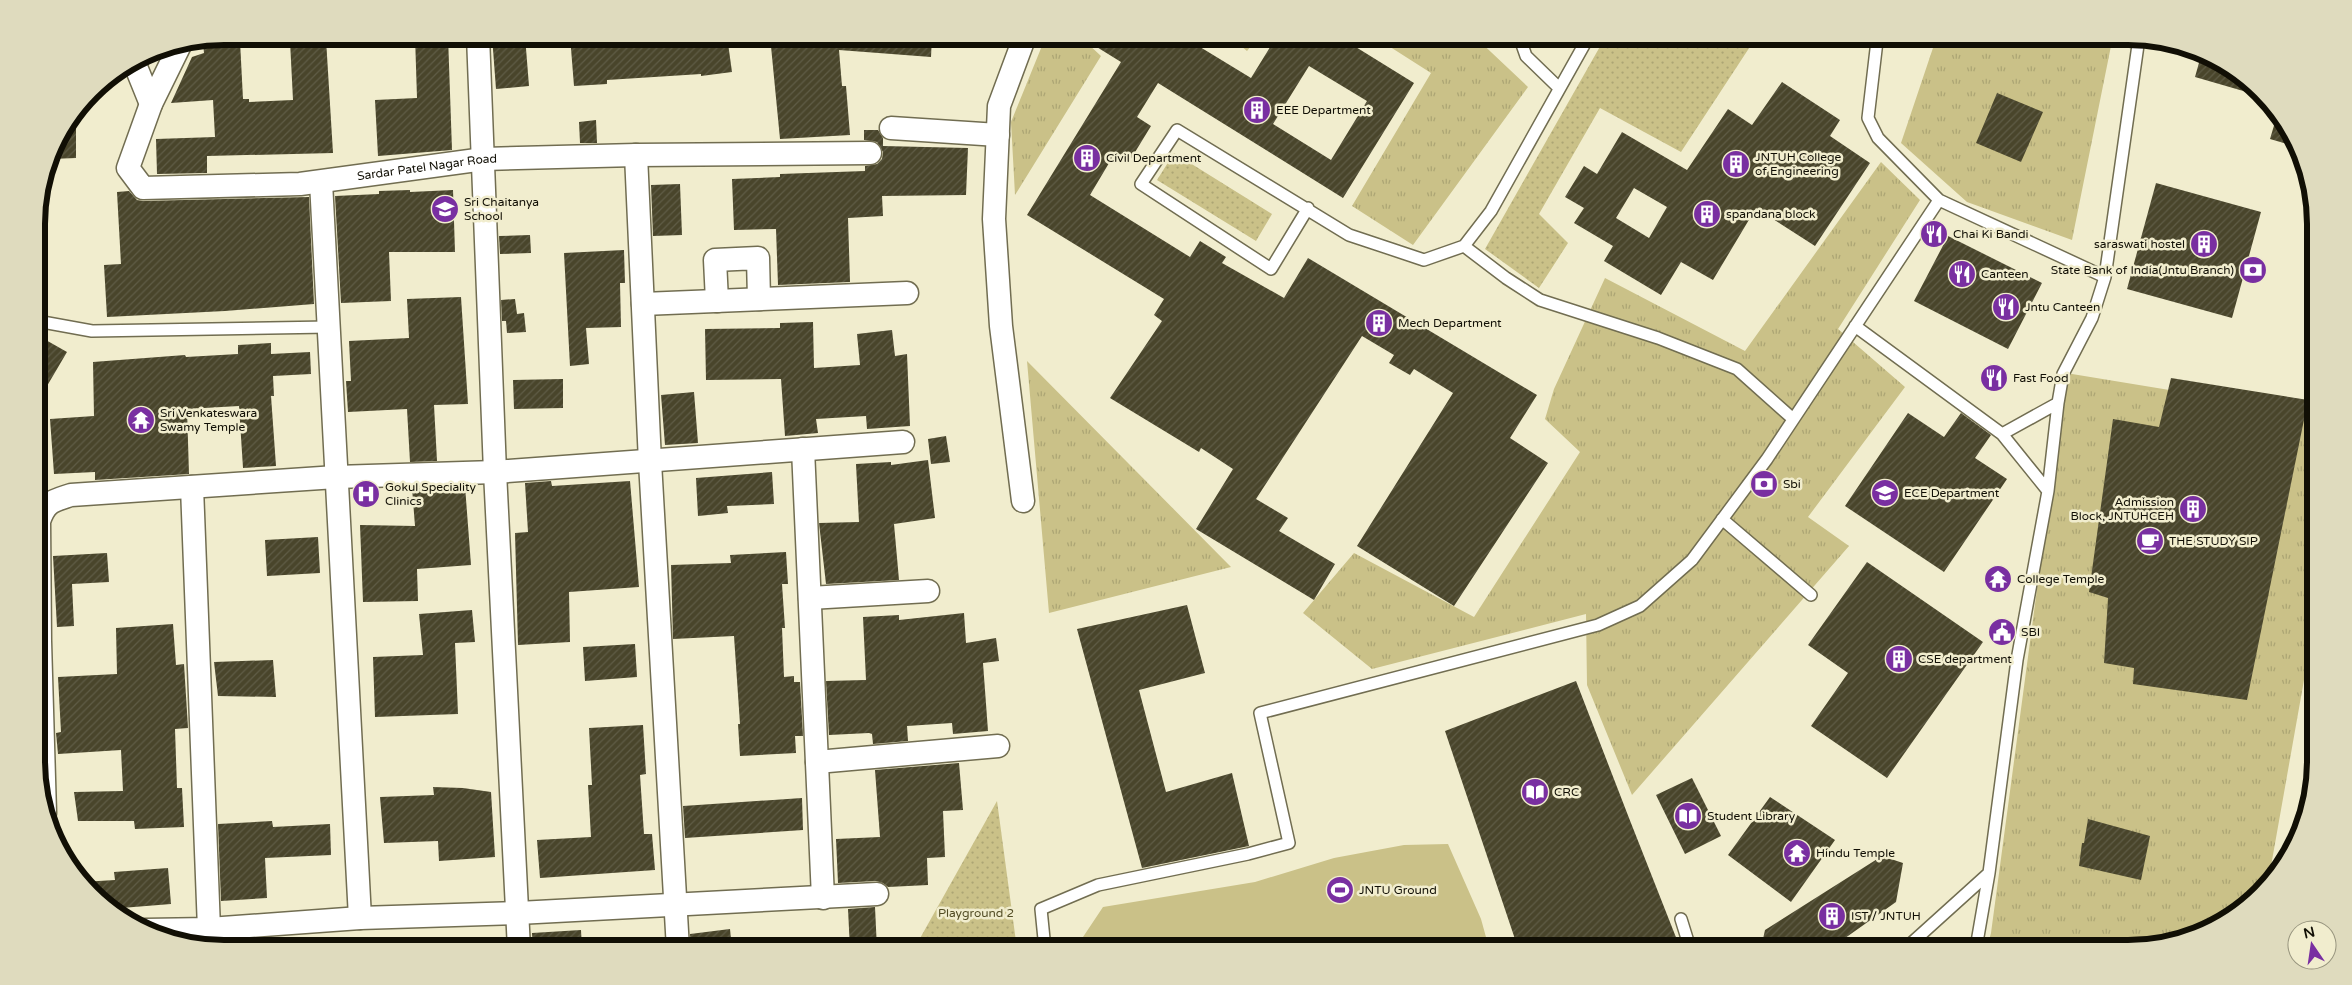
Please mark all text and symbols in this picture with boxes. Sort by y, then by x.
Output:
building icon: EEE Department [1242,95,1272,125]
place label: EEE Department [1276,103,1371,117]
building icon: Civil Department [1072,143,1102,173]
building icon: JNTUH College of Engineering [1721,149,1751,179]
place label: JNTUH College of Engineering [1755,150,1842,178]
place label: Civil Department [1106,151,1202,165]
street label: Sardar Patel Nagar Road [356,152,497,183]
school or university icon: Sri Chaitanya School [430,194,460,224]
place label: Sri Chaitanya School [464,195,539,223]
building icon: spandana block [1692,199,1722,229]
place label: spandana block [1726,207,1816,221]
restaurant icon: Chai Ki Bandi [1919,219,1949,249]
place label: Chai Ki Bandi [1953,227,2029,241]
building icon: saraswati hostel [2189,229,2219,259]
place label: saraswati hostel [2094,237,2185,251]
bank icon: State Bank of India(Jntu Branch) [2238,255,2268,285]
restaurant icon: Canteen [1947,259,1977,289]
place label: State Bank of India(Jntu Branch) [2051,263,2234,277]
place label: Canteen [1981,267,2029,281]
restaurant icon: Jntu Canteen [1991,292,2021,322]
place label: Jntu Canteen [2025,300,2100,314]
building icon: Mech Department [1364,308,1394,338]
place label: Mech Department [1398,316,1502,330]
restaurant icon: Fast Food [1979,363,2009,393]
place label: Fast Food [2013,371,2069,385]
temple icon: Sri Venkateswara Swamy Temple [126,405,156,435]
place label: Sri Venkateswara Swamy Temple [160,406,257,434]
bank icon: Sbi [1749,469,1779,499]
place label: Sbi [1783,477,1801,491]
school or university icon: ECE Department [1870,478,1900,508]
hospital icon: Gokul Speciality Clinics [351,479,381,509]
place label: Gokul Speciality Clinics [385,480,477,508]
place label: ECE Department [1904,486,2000,500]
building icon: Admission Block, JNTUHCEH [2178,494,2208,524]
place label: Admission Block, JNTUHCEH [2071,495,2174,523]
cafe icon: THE STUDY SIP [2135,526,2165,556]
place label: THE STUDY SIP [2169,534,2258,548]
temple icon: College Temple [1983,564,2013,594]
place label: College Temple [2017,572,2105,586]
public building icon: SBI [1987,617,2017,647]
place label: SBI [2021,625,2040,639]
building icon: CSE department [1884,644,1914,674]
place label: CSE department [1918,652,2012,666]
library icon: CRC [1520,777,1550,807]
place label: CRC [1554,785,1579,799]
library icon: Student Library [1673,801,1703,831]
place label: Student Library [1707,809,1796,823]
temple icon: Hindu Temple [1782,838,1812,868]
place label: Hindu Temple [1816,846,1895,860]
sports icon: JNTU Ground [1325,875,1355,905]
place label: JNTU Ground [1359,883,1437,897]
building icon: IST / JNTUH [1817,901,1847,931]
park label: Playground 2 [938,906,1014,920]
place label: IST / JNTUH [1851,909,1921,923]
north arrow [2287,920,2337,970]
text: N [2302,923,2317,942]

